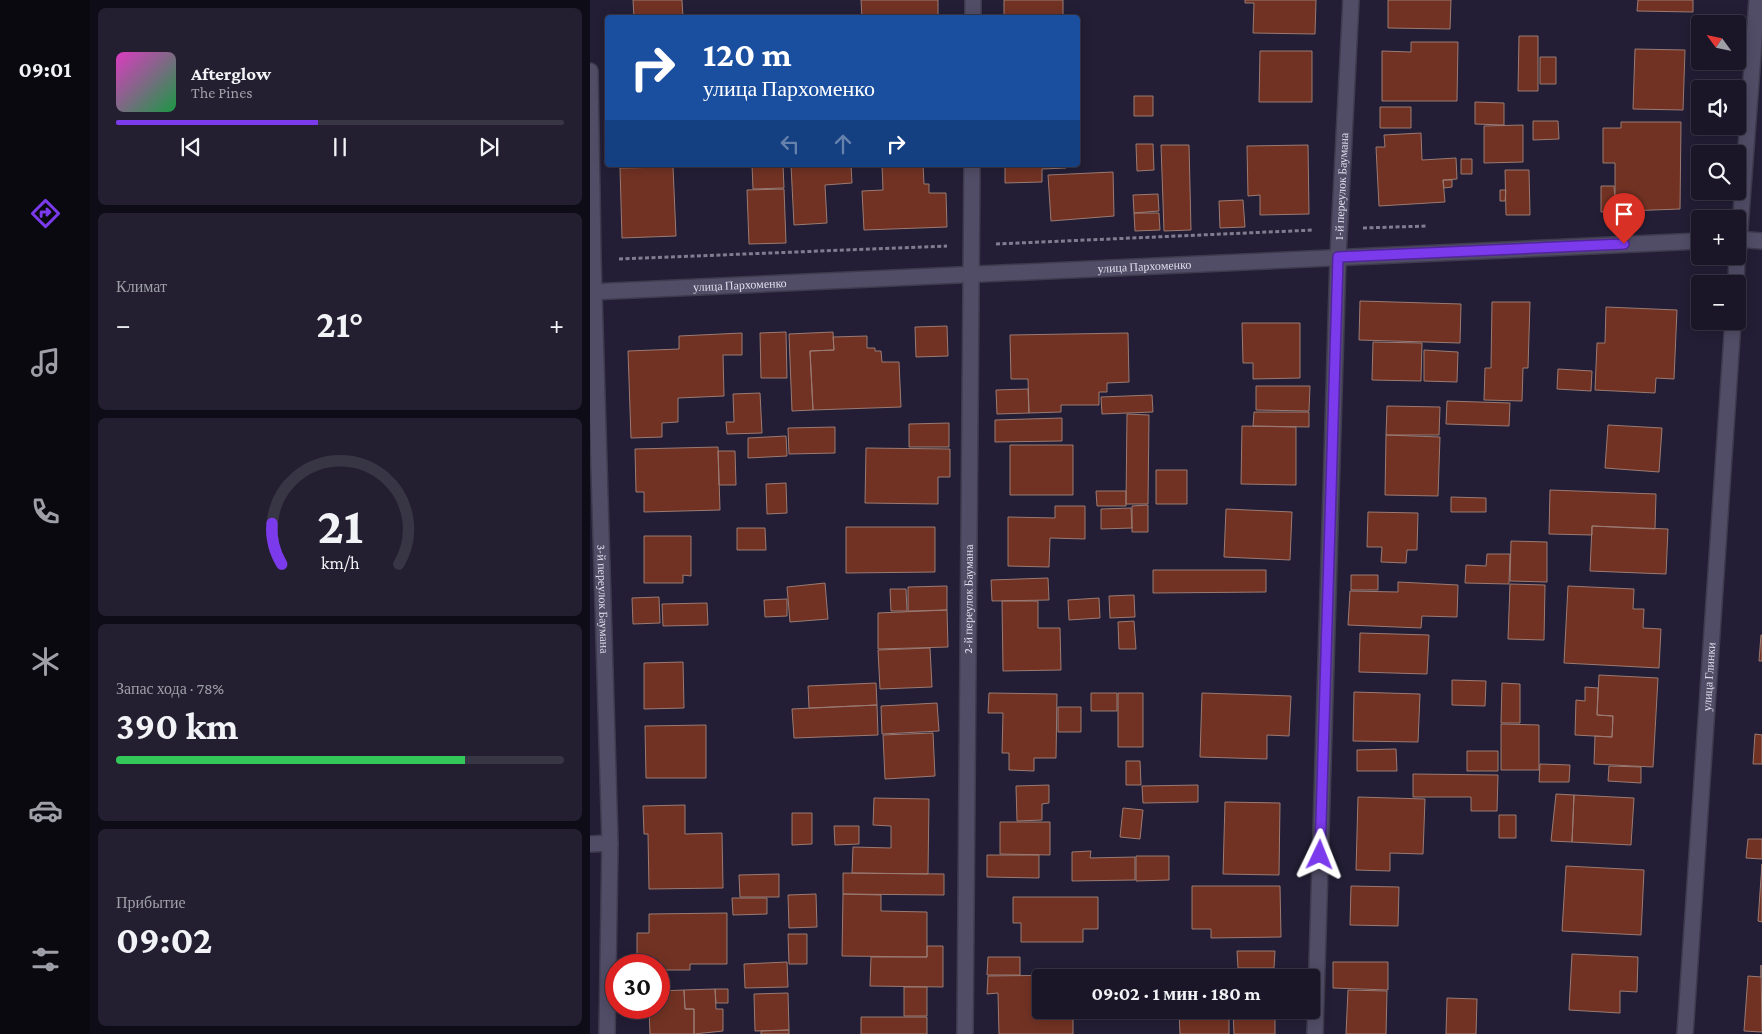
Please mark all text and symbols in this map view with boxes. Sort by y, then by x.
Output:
north arrow [1691,15,1746,70]
map controls [1691,15,1746,330]
icon: right [620,35,685,100]
text: 120 m [703,35,792,74]
text: 09:01 [18,57,72,82]
text: Afterglow [191,63,271,84]
text: улица Пархоменко [703,76,875,101]
button: sound [1691,80,1746,135]
text: The Pines [191,84,252,101]
icon: left [776,130,804,158]
icon: ahead [829,130,857,158]
icon: right [882,130,910,158]
street label: 1-й переулок Баумана [1332,132,1351,240]
icon: previous [177,133,205,161]
icon: pause [326,133,354,161]
icon: next [475,133,503,161]
button: search [1691,145,1746,200]
pin [1603,193,1645,244]
icon: directions [28,196,63,231]
icon: arrive [1610,200,1638,228]
button: + [1691,210,1746,265]
street label: улица Пархоменко [1097,257,1192,276]
button: − [1691,275,1746,330]
street label: улица Пархоменко [693,276,787,294]
text: Климат [116,278,167,295]
text: 21° [316,303,364,345]
text: − [116,309,131,340]
text: + [549,309,564,340]
icon: music [28,345,63,380]
icon: phone [28,494,63,529]
text: 21 [317,496,363,554]
street label: 3-й переулок Баумана [594,544,611,654]
street label: 2-й переулок Баумана [961,544,976,654]
text: km/h [321,553,360,573]
street label: улица Глинки [1700,641,1718,712]
icon: climate [28,644,63,679]
text: Запас хода · 78% [116,680,224,697]
text: 390 km [116,705,239,747]
icon: car [28,793,63,828]
position arrow [1293,828,1345,880]
text: Прибытие [116,894,186,911]
text: 09:02 [116,919,212,961]
icon: filters [28,942,63,977]
speed limit sign: 30 [605,954,670,1019]
text: 09:02 · 1 мин · 180 m [1092,983,1260,1004]

